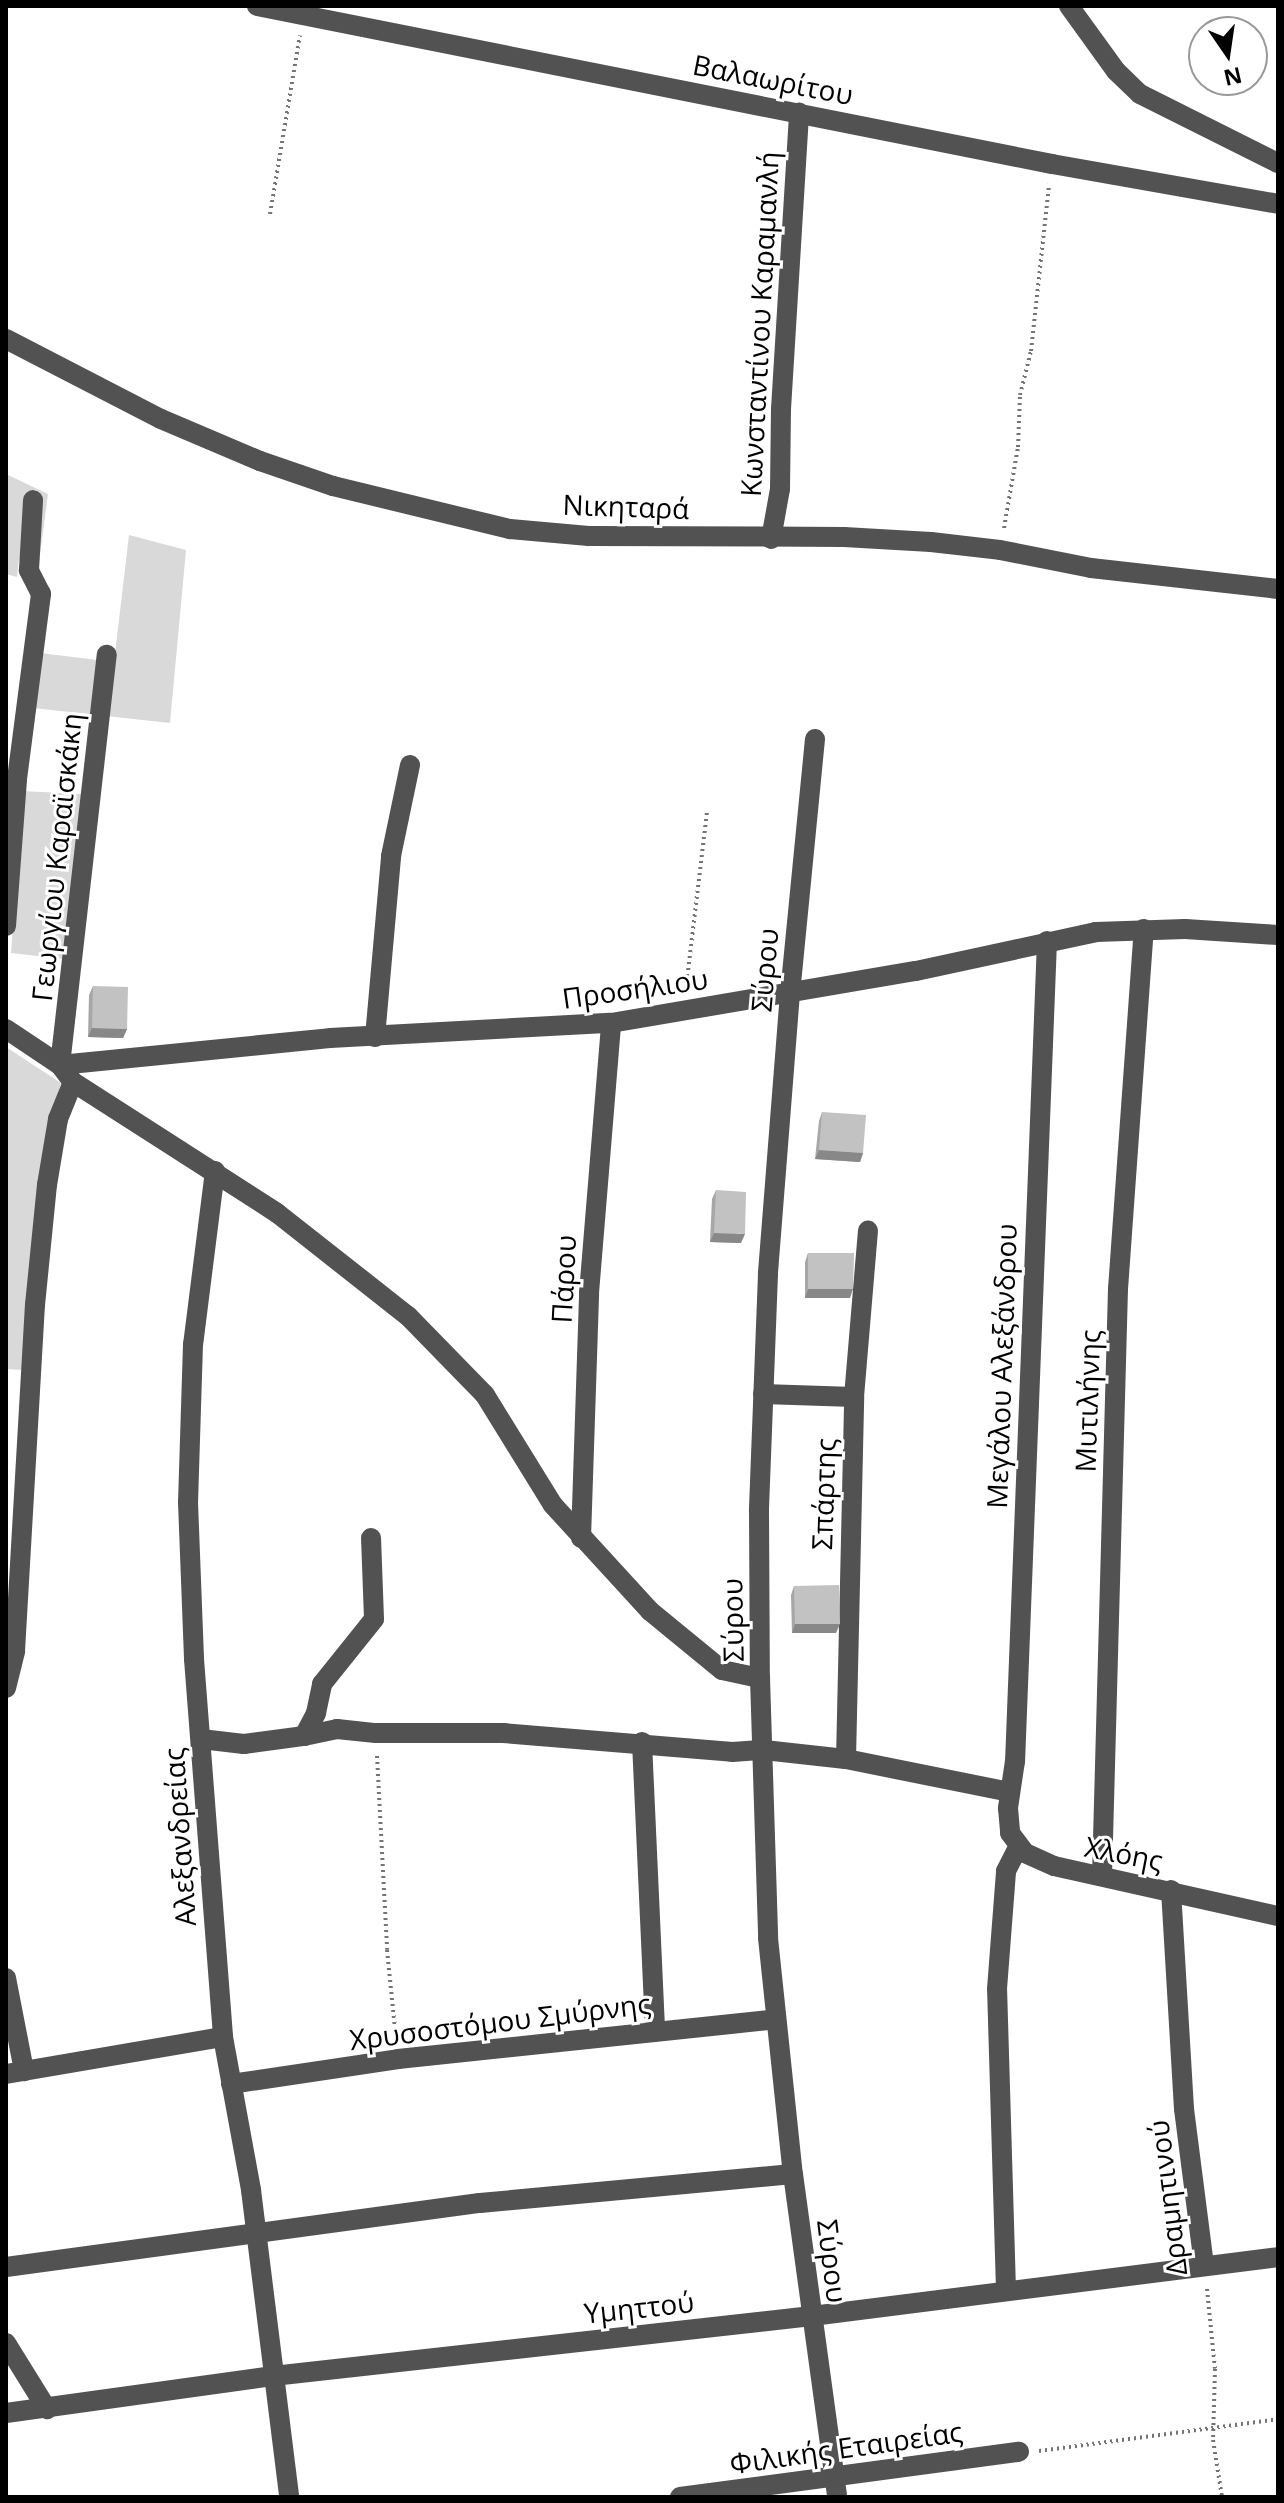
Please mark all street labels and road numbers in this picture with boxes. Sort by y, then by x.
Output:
street label: Βαλαωρίτου [690,47,856,111]
street label: Κωνσταντίνου Καραμανλή [733,151,785,497]
street label: Νικηταρά [562,487,690,525]
street label: Γεωργίου Καραϊσκάκη [24,711,88,1003]
street label: Σύρου [744,927,784,1013]
street label: Προσήλιου [560,961,710,1015]
street label: Μεγάλου Αλεξάνδρου [979,1223,1023,1509]
street label: Πάρου [544,1234,582,1324]
street label: Μυτιλήνης [1068,1329,1106,1473]
street label: Σπάρτης [804,1437,842,1551]
street label: Σύρου [714,1578,750,1662]
street label: Αλεξανδρείας [156,1747,202,1927]
street label: Χλόης [1082,1829,1166,1877]
street label: Χρυσοστόμου Σμύρνης [348,1986,652,2056]
street label: Δραμητινού [1141,2118,1193,2278]
street label: Σύρου [811,2217,855,2305]
street label: Υμηττού [582,2285,696,2329]
street label: Φιλικής Εταιρείας [727,2414,965,2480]

